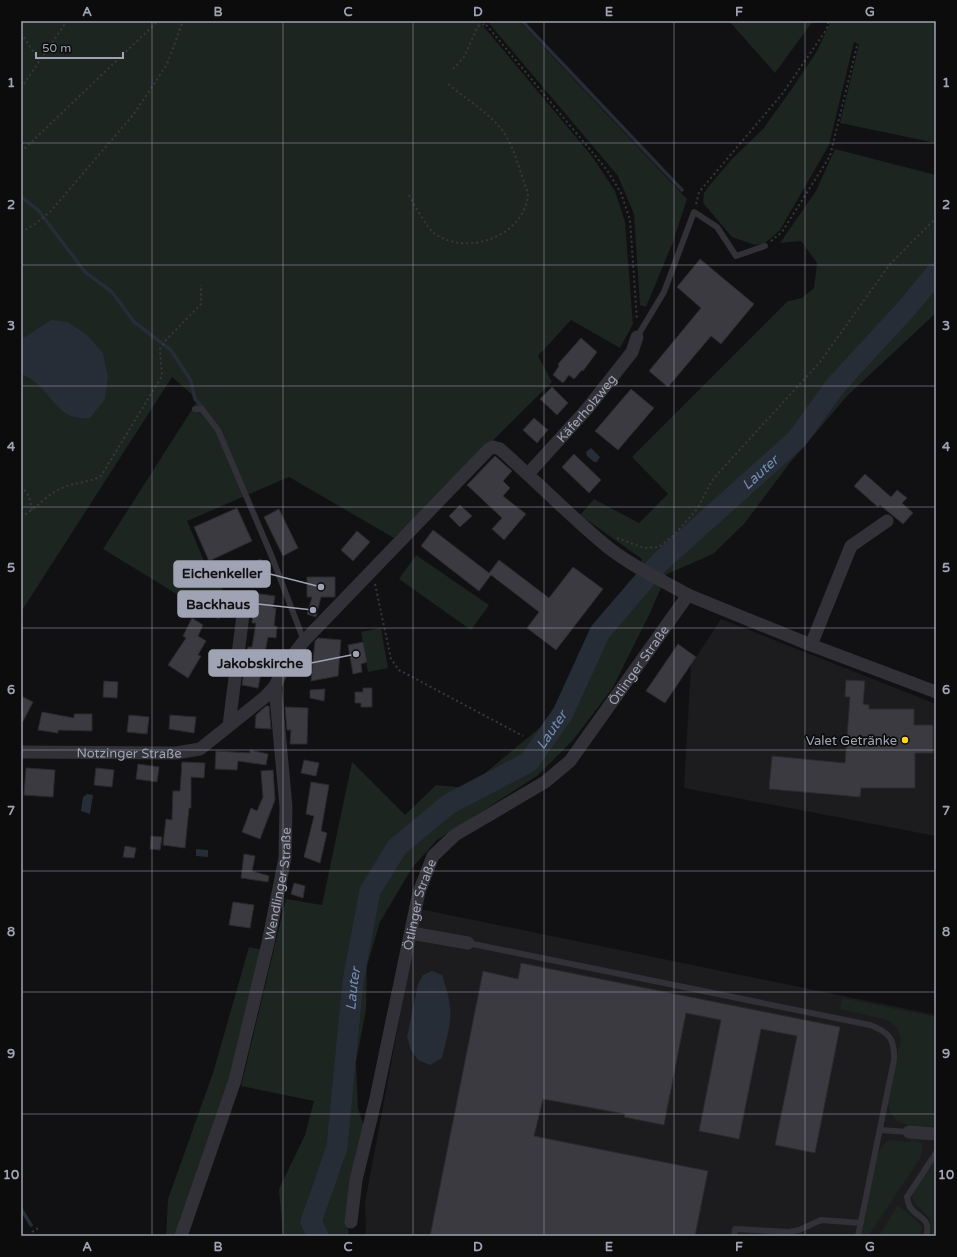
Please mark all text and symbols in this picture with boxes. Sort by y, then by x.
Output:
text: A [82,4,92,20]
text: B [213,4,223,20]
text: C [343,4,353,20]
text: D [473,4,483,20]
text: E [605,4,613,20]
text: F [735,4,743,20]
text: G [865,4,875,20]
scale bar [36,34,123,60]
text: 50 m [42,41,71,55]
text: 1 [7,75,15,91]
text: 1 [942,75,950,91]
text: 2 [7,197,15,213]
text: 2 [942,197,950,213]
text: 3 [7,318,15,334]
text: 3 [942,318,950,334]
street label: Käferholzweg [554,371,620,446]
text: 4 [7,439,16,455]
text: 4 [942,439,951,455]
water label: Lauter [739,451,783,493]
text: 5 [7,560,15,576]
text: 5 [942,560,950,576]
callout: Eichenkeller [174,561,270,587]
text: Eichenkeller [182,565,263,582]
callout: Backhaus [178,591,258,617]
text: Backhaus [186,596,250,613]
street label: Ötlinger Straße [605,623,673,709]
callout: Jakobskirche [209,650,311,676]
text: Jakobskirche [216,655,303,672]
text: 6 [7,682,15,698]
text: 6 [942,682,950,698]
water label: Lauter [532,706,572,753]
place label: Valet Getränke [806,733,897,749]
marker: Valet Getränke [900,735,910,745]
street label: Notzinger Straße [76,745,183,762]
text: 7 [7,803,15,819]
text: 7 [942,803,950,819]
street label: Wendlinger Straße [262,827,295,942]
street label: Ötlinger Straße [400,857,440,952]
text: 8 [7,924,15,940]
text: 8 [942,924,950,940]
water label: Lauter [342,964,365,1011]
text: 9 [7,1046,15,1062]
text: 9 [942,1046,950,1062]
text: 10 [3,1167,19,1183]
text: 10 [938,1167,954,1183]
text: A [82,1239,92,1255]
text: B [213,1239,223,1255]
text: C [343,1239,353,1255]
text: D [473,1239,483,1255]
text: E [605,1239,613,1255]
text: F [735,1239,743,1255]
text: G [865,1239,875,1255]

